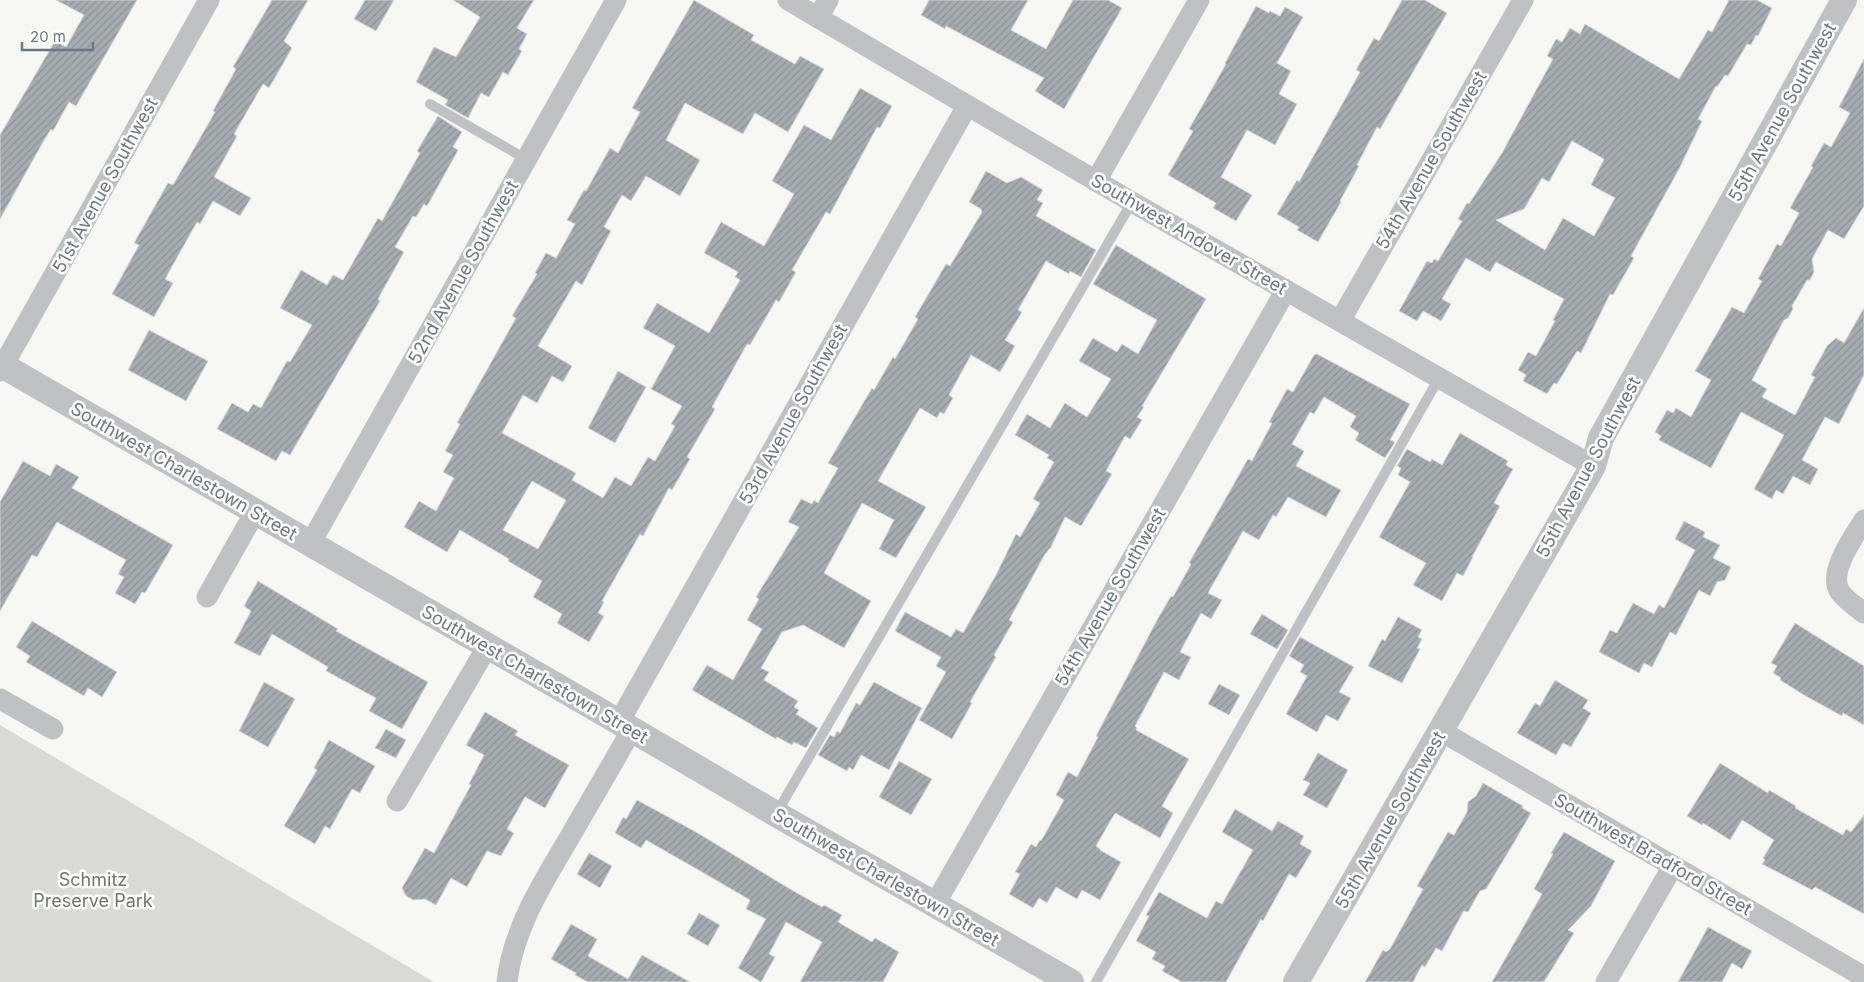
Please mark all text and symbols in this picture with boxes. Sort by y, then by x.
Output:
street label: 55th Avenue Southwest [1724,19,1840,205]
scale bar [22,20,94,52]
text: 20 m [30,27,66,46]
street label: 54th Avenue Southwest [1371,67,1491,253]
street label: 51st Avenue Southwest [48,94,162,276]
street label: Southwest Andover Street [1087,169,1291,299]
street label: 52nd Avenue Southwest [404,176,522,368]
street label: 53rd Avenue Southwest [735,320,851,508]
street label: 55th Avenue Southwest [1531,373,1645,561]
street label: Southwest Charlestown Street [67,398,301,545]
street label: 54th Avenue Southwest [1050,504,1170,690]
street label: Southwest Charlestown Street [418,601,652,748]
street label: 55th Avenue Southwest [1331,727,1450,913]
street label: Southwest Bradford Street [1550,789,1756,919]
street label: Southwest Charlestown Street [769,804,1003,951]
park label: Schmitz Preserve Park [33,869,153,911]

